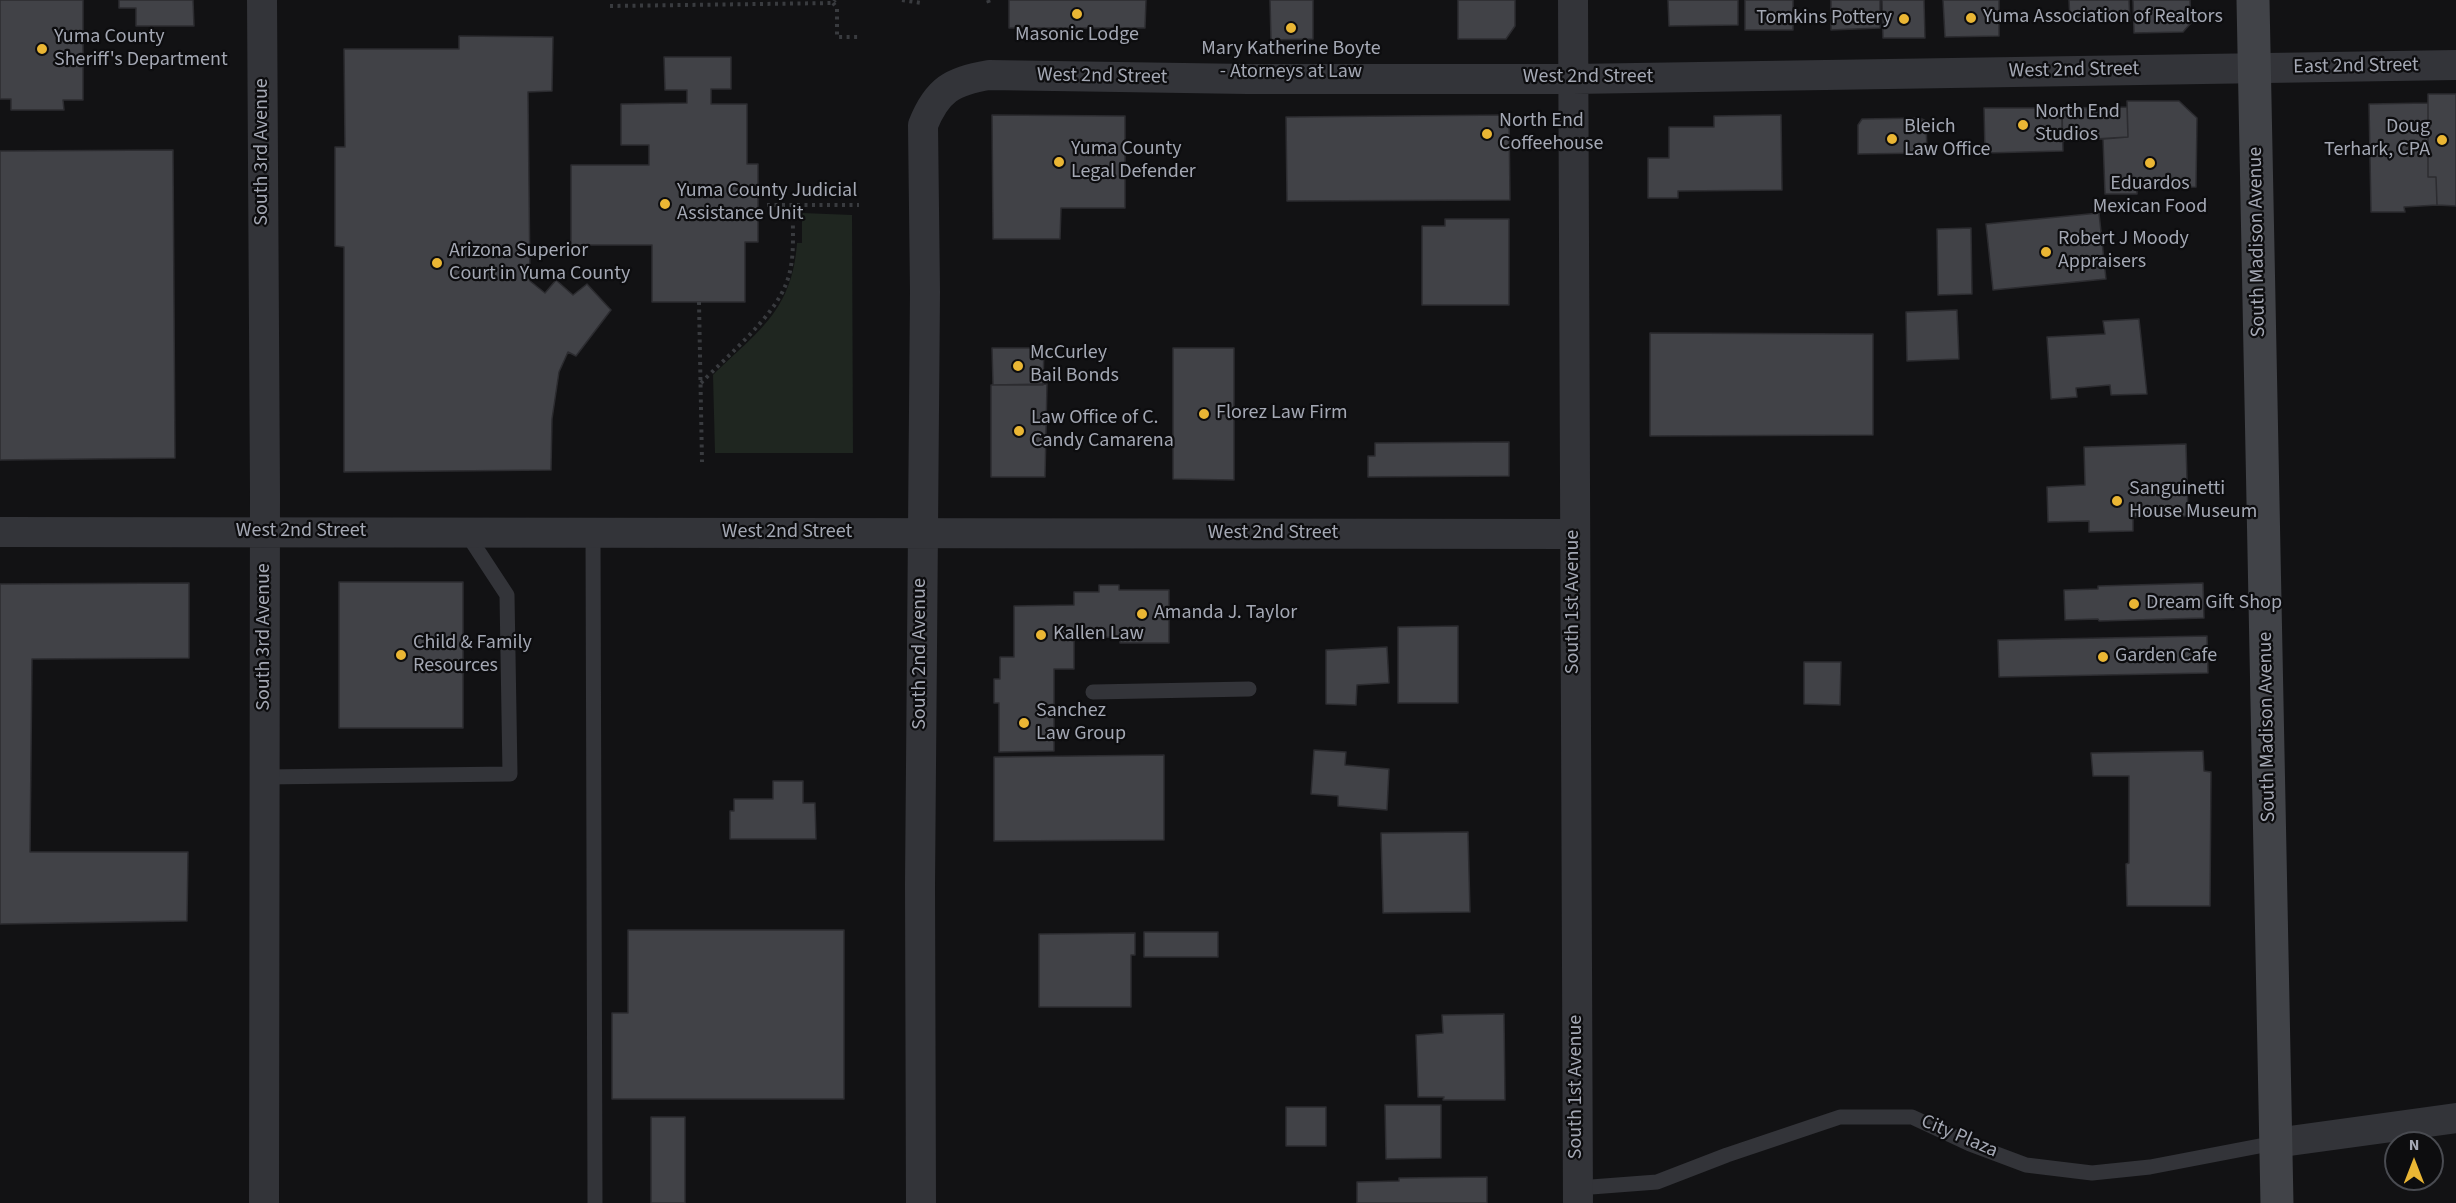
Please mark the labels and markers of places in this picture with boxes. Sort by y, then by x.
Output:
place label: Yuma Association of Realtors [1983,6,2223,30]
marker: Masonic Lodge [1070,7,1084,21]
place label: Tomkins Pottery [1756,7,1892,31]
marker: Yuma Association of Realtors [1964,11,1978,25]
marker: Tomkins Pottery [1897,12,1911,26]
marker: Mary Katherine Boyte - Atorneys at Law [1284,21,1298,35]
place label: Masonic Lodge [1015,24,1139,48]
place label: Yuma County Sheriff's Department [54,26,228,73]
place label: Mary Katherine Boyte - Atorneys at Law [1201,38,1381,85]
marker: Yuma County Sheriff's Department [35,42,49,56]
place label: North End Studios [2035,101,2120,148]
place label: North End Coffeehouse [1499,110,1603,157]
place label: Bleich Law Office [1904,116,1991,163]
place label: Doug Terhark, CPA [2324,116,2430,163]
marker: North End Studios [2016,118,2030,132]
marker: North End Coffeehouse [1480,127,1494,141]
marker: Bleich Law Office [1885,132,1899,146]
marker: Doug Terhark, CPA [2435,133,2449,147]
place label: Yuma County Legal Defender [1071,138,1196,185]
marker: Yuma County Legal Defender [1052,155,1066,169]
marker: Eduardos Mexican Food [2143,156,2157,170]
place label: Eduardos Mexican Food [2093,173,2207,220]
place label: Yuma County Judicial Assistance Unit [677,180,857,227]
marker: Yuma County Judicial Assistance Unit [658,197,672,211]
place label: Robert J Moody Appraisers [2058,228,2189,275]
place label: Arizona Superior Court in Yuma County [449,240,630,287]
marker: Robert J Moody Appraisers [2039,245,2053,259]
marker: Arizona Superior Court in Yuma County [430,256,444,270]
place label: McCurley Bail Bonds [1030,342,1119,389]
marker: McCurley Bail Bonds [1011,359,1025,373]
place label: Florez Law Firm [1216,402,1347,426]
place label: Law Office of C. Candy Camarena [1031,407,1174,454]
marker: Florez Law Firm [1197,407,1211,421]
marker: Law Office of C. Candy Camarena [1012,424,1026,438]
place label: Sanguinetti House Museum [2129,478,2257,525]
marker: Sanguinetti House Museum [2110,494,2124,508]
place label: Dream Gift Shop [2146,592,2282,616]
marker: Dream Gift Shop [2127,597,2141,611]
place label: Amanda J. Taylor [1154,602,1297,626]
marker: Amanda J. Taylor [1135,607,1149,621]
place label: Kallen Law [1053,623,1144,647]
marker: Kallen Law [1034,628,1048,642]
place label: Child & Family Resources [413,632,532,679]
place label: Garden Cafe [2115,645,2217,669]
marker: Child & Family Resources [394,648,408,662]
marker: Garden Cafe [2096,650,2110,664]
place label: Sanchez Law Group [1036,700,1126,747]
marker: Sanchez Law Group [1017,716,1031,730]

